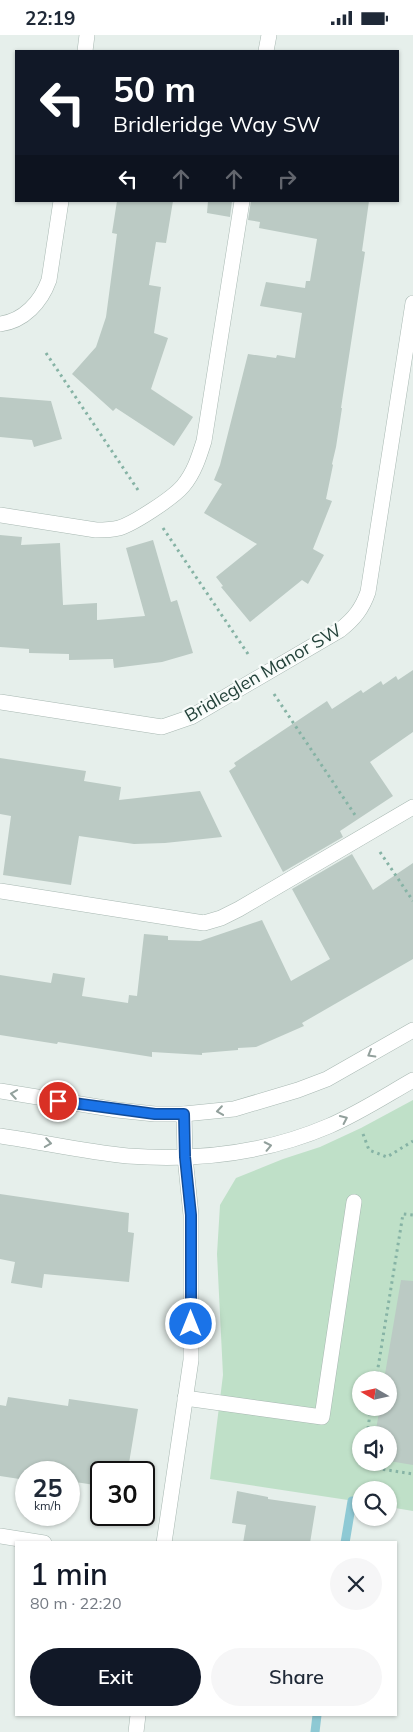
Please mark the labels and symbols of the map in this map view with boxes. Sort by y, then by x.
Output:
street label: Bridleglen Manor SW [180,618,345,727]
one-way arrow [367,1048,376,1058]
pin [37,1080,79,1122]
one-way arrow [10,1089,18,1099]
one-way arrow [215,1105,223,1116]
one-way arrow [339,1115,348,1125]
one-way arrow [44,1138,53,1148]
one-way arrow [264,1141,272,1152]
position arrow [164,1297,216,1349]
north arrow [352,1371,398,1416]
speed limit sign: 30 [90,1461,155,1526]

